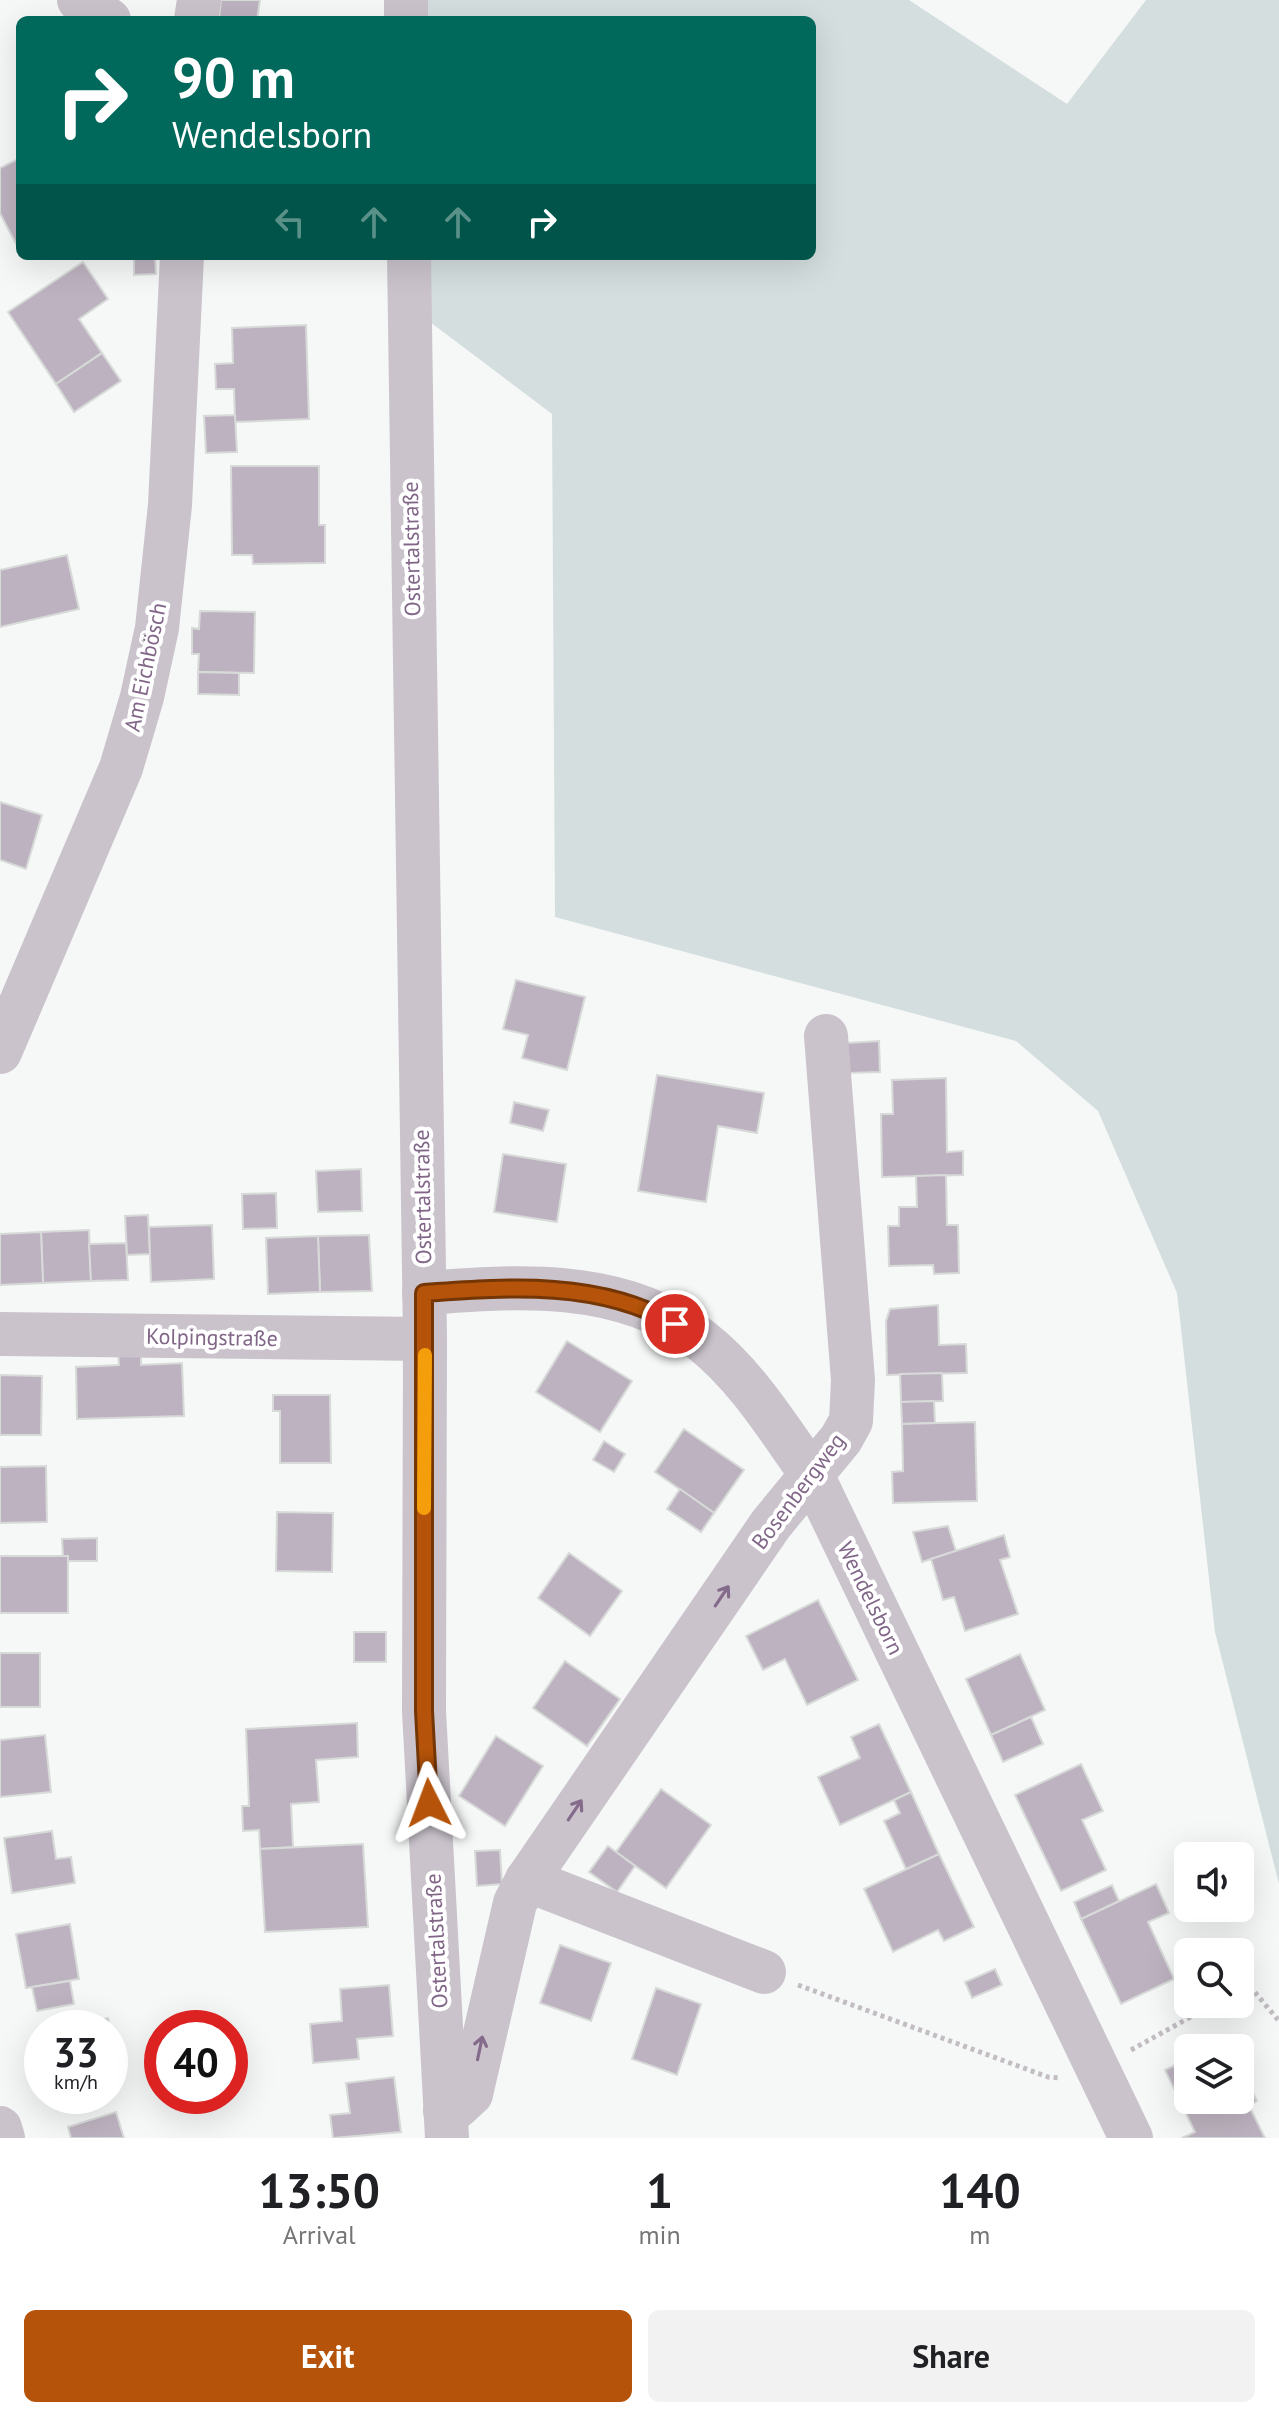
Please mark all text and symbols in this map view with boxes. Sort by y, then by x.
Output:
text: 90 m [172,41,295,113]
icon: right [40,48,144,152]
text: Wendelsborn [172,111,372,158]
icon: left [268,200,312,244]
icon: ahead [352,200,396,244]
icon: ahead [436,200,480,244]
icon: right [520,200,564,244]
street label: Ostertalstraße [396,481,426,617]
street label: Am Eichbösch [118,600,172,734]
street label: Ostertalstraße [407,1129,437,1265]
pin [641,1290,709,1358]
icon: arrive [653,1302,697,1346]
street label: Kolpingstraße [146,1322,278,1352]
street label: Bosenbergweg [745,1427,851,1555]
street label: Wendelsborn [832,1537,910,1659]
one-way arrow [713,1585,730,1607]
position arrow [387,1761,471,1845]
one-way arrow [567,1800,583,1822]
map controls [1174,1842,1254,2114]
button: sound [1174,1842,1254,1922]
street label: Ostertalstraße [418,1873,454,2009]
button: search [1174,1938,1254,2018]
speed limit sign: 40 [144,2010,248,2114]
text: 33 [53,2026,99,2078]
button: layers [1174,2034,1254,2114]
one-way arrow [473,2036,488,2062]
text: km/h [54,2069,98,2095]
text: 13:50 [258,2159,380,2221]
text: 1 [646,2159,673,2221]
text: 140 [939,2159,1021,2221]
text: Arrival [283,2218,356,2251]
text: min [638,2218,681,2251]
text: m [969,2218,990,2251]
button: Exit [24,2310,632,2402]
button: Share [648,2310,1255,2402]

